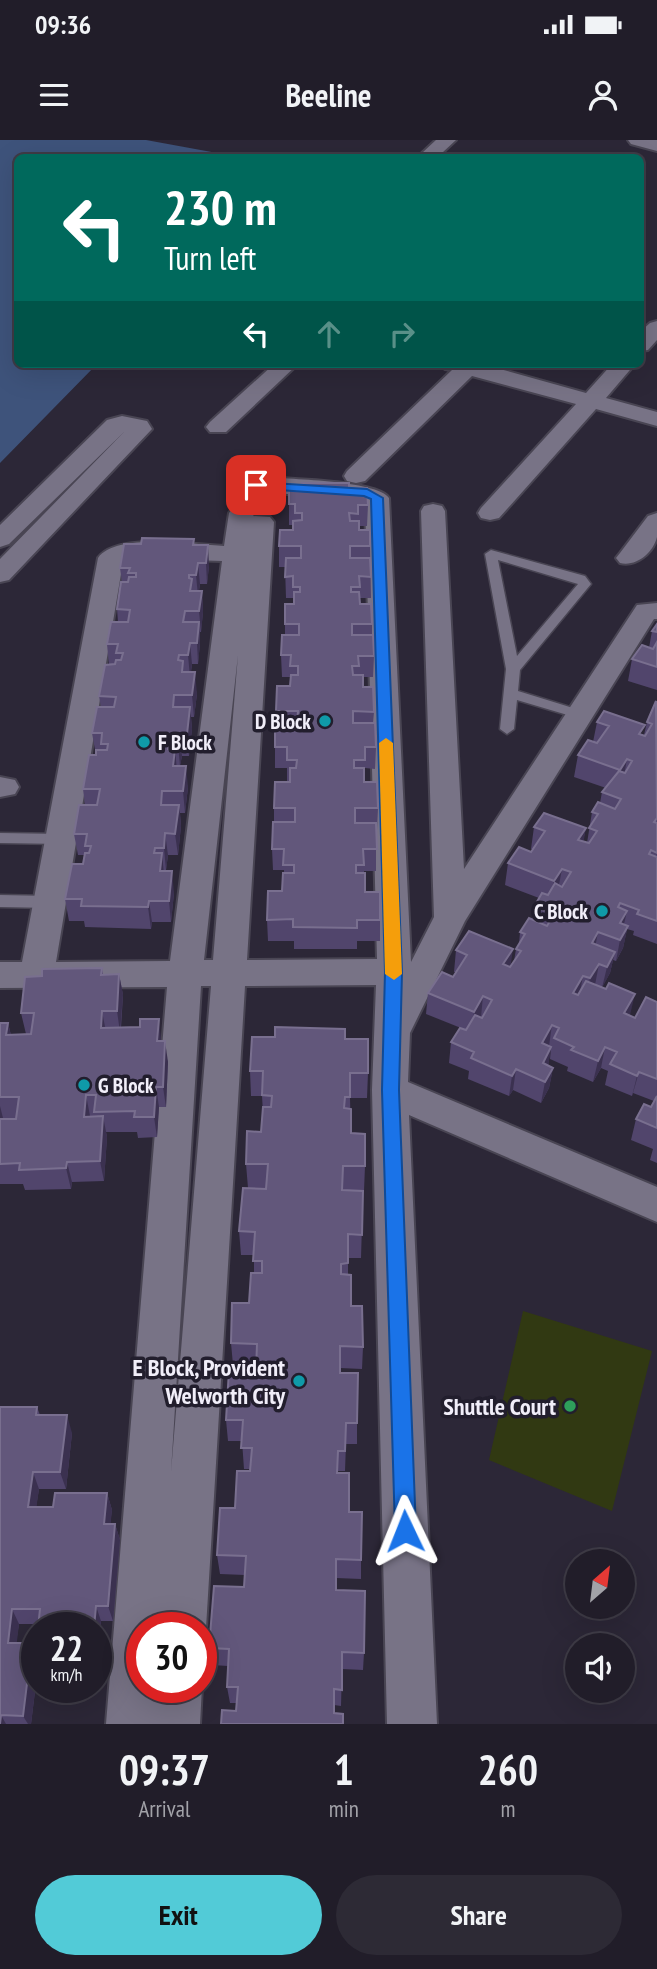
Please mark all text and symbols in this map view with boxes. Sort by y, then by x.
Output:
text: 09:36 [35,8,91,41]
text: Beeline [285,74,372,116]
icon: menu [35,76,73,114]
icon: person [584,76,622,114]
text: 230 m [164,175,277,239]
icon: left [49,182,140,273]
text: Turn left [164,237,256,279]
icon: left [237,315,275,353]
icon: ahead [310,315,348,353]
icon: right [383,315,421,353]
pin [226,455,286,515]
icon: arrive [237,466,275,504]
place label: D Block [255,708,311,735]
marker: D Block [317,713,333,729]
place label: F Block [158,729,212,756]
marker: F Block [136,734,152,750]
place label: C Block [534,898,588,925]
marker: C Block [594,903,610,919]
place label: G Block [98,1072,154,1099]
marker: G Block [76,1077,92,1093]
place label: E Block, Provident Welworth City [133,1352,285,1411]
marker: E Block, Provident Welworth City [291,1373,307,1389]
place label: Shuttle Court [443,1391,556,1422]
marker: Shuttle Court [562,1398,578,1414]
position arrow [368,1494,442,1568]
north arrow [565,1549,635,1619]
map controls [565,1549,635,1703]
speed limit sign: 30 [126,1612,217,1703]
text: 22 [50,1625,83,1671]
button: sound [565,1633,635,1703]
text: km/h [51,1663,82,1686]
text: 09:37 [119,1742,210,1797]
text: 1 [334,1742,354,1797]
text: 260 [478,1742,538,1797]
text: Arrival [138,1794,190,1823]
text: min [329,1794,359,1823]
text: m [500,1794,515,1823]
button: Exit [35,1875,322,1955]
button: Share [336,1875,622,1955]

